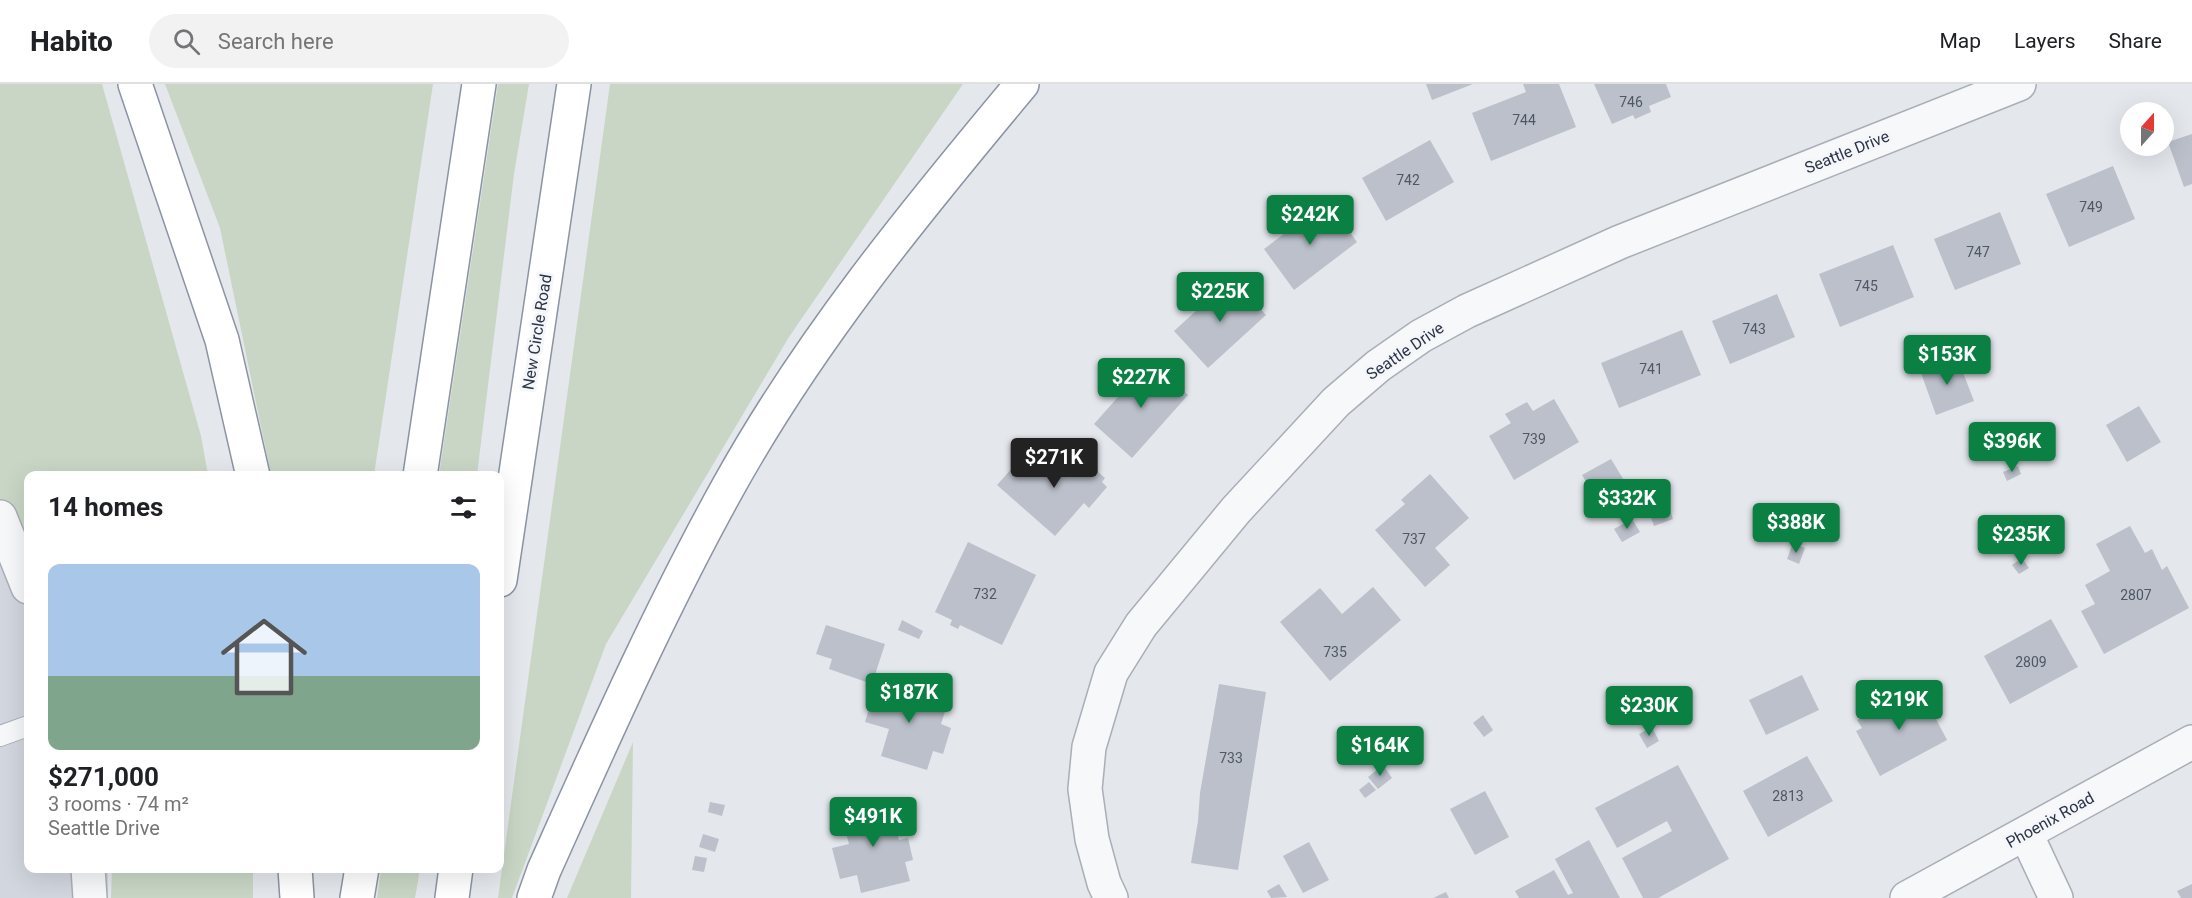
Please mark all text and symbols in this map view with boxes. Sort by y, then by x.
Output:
search box [149,14,569,68]
text: Habito [30,25,113,58]
icon: search [170,25,203,58]
text: Search here [218,29,334,54]
text: Map [1939,29,1981,53]
text: Layers [2014,29,2075,53]
text: Share [2108,29,2162,53]
house number: 746 [1619,94,1643,110]
north arrow [2120,102,2174,156]
map controls [2120,102,2174,156]
house number: 744 [1512,112,1536,128]
street label: Seattle Drive [1802,126,1892,178]
house number: 742 [1396,172,1420,188]
pin: $242K [1268,195,1352,246]
house number: 749 [2079,199,2103,215]
text: $242K [1281,202,1339,226]
house number: 747 [1966,244,1990,260]
pin: $225K [1178,272,1262,323]
street label: New Circle Road [518,273,556,391]
house number: 745 [1854,278,1878,294]
text: $225K [1191,279,1249,303]
street label: Seattle Drive [1363,318,1447,384]
house number: 743 [1742,321,1766,337]
pin: $153K [1905,335,1989,386]
text: $153K [1918,342,1976,366]
pin: $227K [1099,358,1183,409]
house number: 741 [1639,361,1663,377]
text: $227K [1112,365,1170,389]
pin: $396K [1970,422,2054,473]
text: $396K [1983,429,2041,453]
house number: 739 [1522,431,1546,447]
pin: $271K [1012,438,1096,489]
text: $271K [1025,445,1083,469]
pin: $332K [1585,479,1669,530]
text: $332K [1598,486,1656,510]
icon: filters [447,491,480,524]
text: 14 homes [48,492,163,522]
pin: $388K [1754,503,1838,554]
text: $388K [1767,510,1825,534]
pin: $235K [1979,515,2063,566]
text: $235K [1992,522,2050,546]
house number: 737 [1402,531,1426,547]
house number: 732 [973,586,997,602]
house number: 2807 [2120,587,2152,603]
icon: home [210,603,318,711]
house number: 735 [1323,644,1347,660]
house number: 2809 [2015,654,2047,670]
pin: $187K [867,673,951,724]
text: $187K [880,680,938,704]
pin: $219K [1857,680,1941,731]
pin: $230K [1607,686,1691,737]
text: $219K [1870,687,1928,711]
text: $230K [1620,693,1678,717]
pin: $164K [1338,726,1422,777]
text: $164K [1351,733,1409,757]
house number: 733 [1219,750,1243,766]
text: $271,000 [48,762,159,792]
house number: 2813 [1772,788,1804,804]
street label: Phoenix Road [2003,788,2097,852]
text: 3 rooms · 74 m² [48,792,189,816]
pin: $491K [831,797,915,848]
text: $491K [844,804,902,828]
text: Seattle Drive [48,816,160,840]

